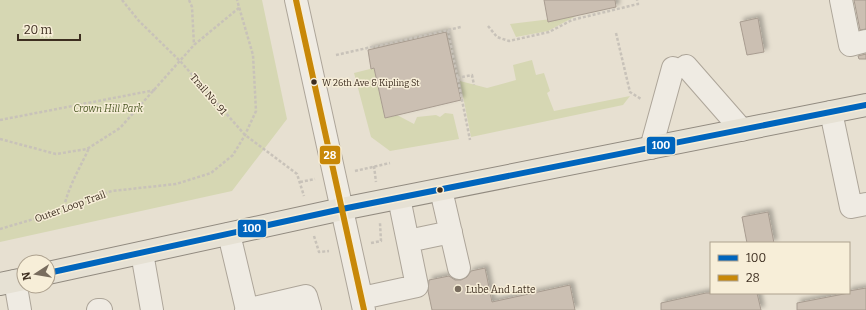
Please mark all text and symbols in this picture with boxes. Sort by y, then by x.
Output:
scale bar [18,16,80,42]
text: 20 m [24,23,53,37]
street label: Trail No. 91 [187,72,229,118]
marker: W 26th Ave & Kipling St [309,77,319,87]
place label: W 26th Ave & Kipling St [322,78,420,88]
park label: Crown Hill Park [73,103,143,115]
line badge: 100 [646,136,676,155]
text: 100 [652,139,670,152]
line badge: 28 [319,145,341,165]
text: 28 [324,149,337,162]
unlabelled marker [435,185,445,195]
street label: Outer Loop Trail [33,188,108,225]
line badge: 100 [237,219,267,238]
text: 100 [243,222,261,235]
legend [710,242,850,294]
text: 100 [746,251,766,265]
north arrow [16,254,56,294]
text: N [19,270,34,281]
text: 28 [746,271,760,285]
marker: Lube And Latte [453,284,463,294]
place label: Lube And Latte [466,284,535,296]

